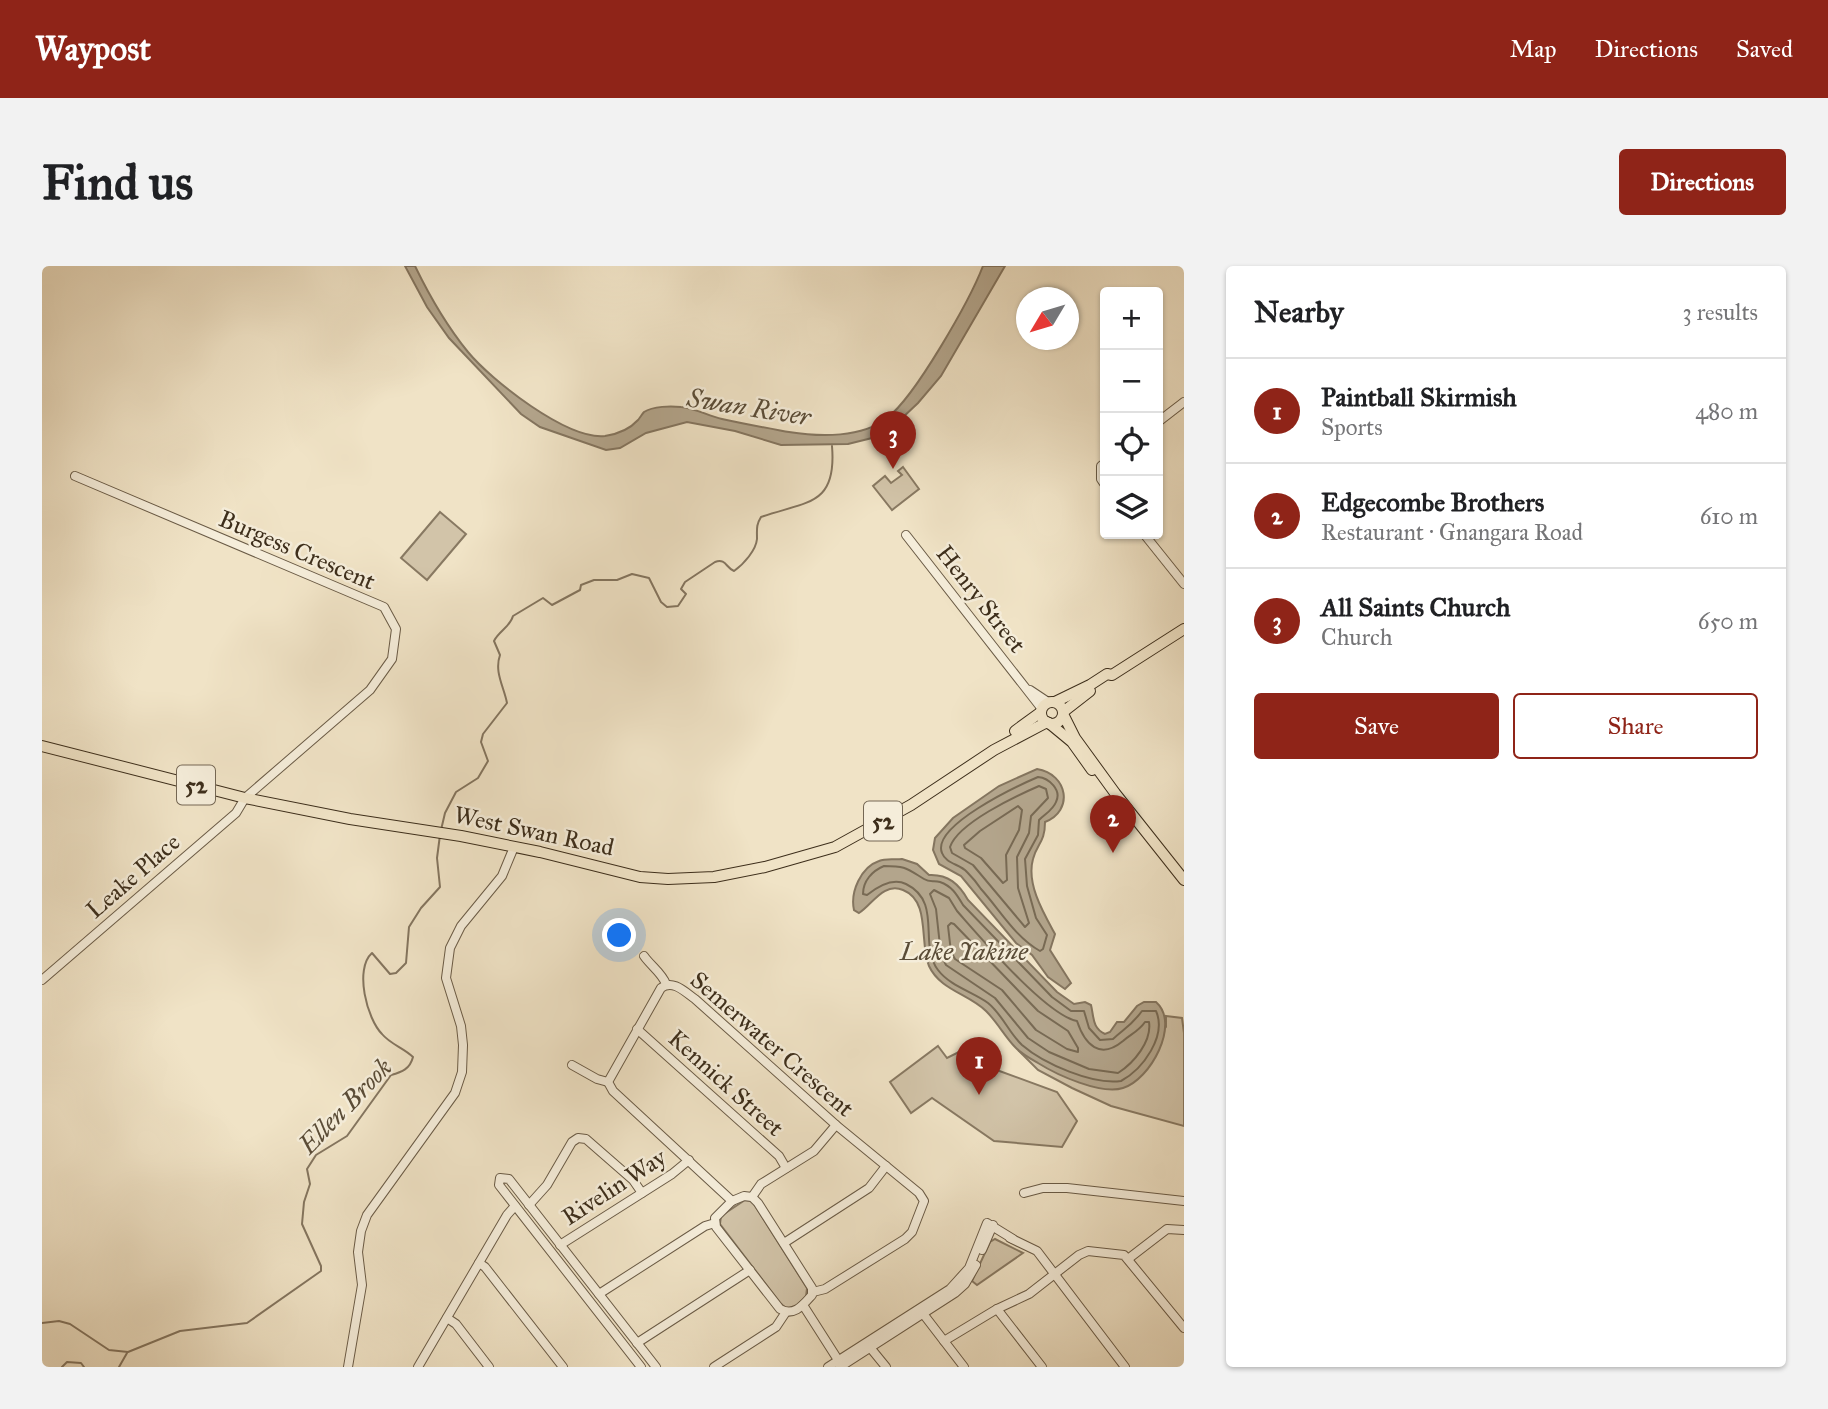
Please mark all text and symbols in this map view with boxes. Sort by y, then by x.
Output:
text: Waypost [35,29,151,69]
text: Map [1510,34,1557,64]
text: Directions [1595,34,1698,64]
text: Saved [1736,34,1793,64]
button: Directions [1619,149,1786,215]
text: Find us [42,153,193,212]
north arrow [1016,287,1079,350]
map controls [1100,287,1163,539]
button: + [1100,287,1163,350]
text: Nearby [1254,294,1344,330]
text: 3 results [1682,298,1758,326]
button: − [1100,350,1163,413]
water label: Swan River [684,381,814,433]
text: Paintball Skirmish [1321,381,1517,413]
text: 1 [1272,397,1282,425]
text: 480 m [1695,397,1758,425]
pin: 3 [870,411,916,469]
button: locate [1100,413,1163,476]
text: Sports [1321,413,1383,441]
button: layers [1100,476,1163,539]
text: Edgecombe Brothers [1321,486,1544,518]
text: 2 [1271,502,1283,530]
text: 610 m [1700,502,1758,530]
street label: Burgess Crescent [214,504,380,597]
text: Restaurant · Gnangara Road [1321,518,1583,546]
street label: Henry Street [930,539,1033,659]
text: All Saints Church [1321,591,1510,623]
text: 3 [1272,607,1282,635]
text: 650 m [1698,607,1758,635]
text: Church [1321,623,1393,651]
button: Save [1254,693,1499,759]
button: Share [1513,693,1758,759]
road number: 52 [177,765,215,804]
pin: 2 [1090,795,1136,853]
street label: West Swan Road [451,799,617,863]
road number: 52 [864,802,902,841]
street label: Leake Place [80,827,186,925]
your location [602,918,636,952]
water label: Lake Yakine [899,935,1029,967]
street label: Semerwater Crescent [684,965,860,1124]
street label: Kennick Street [662,1023,790,1143]
pin: 1 [956,1037,1002,1095]
water label: Ellen Brook [291,1051,399,1161]
street label: Rivelin Way [556,1142,672,1232]

